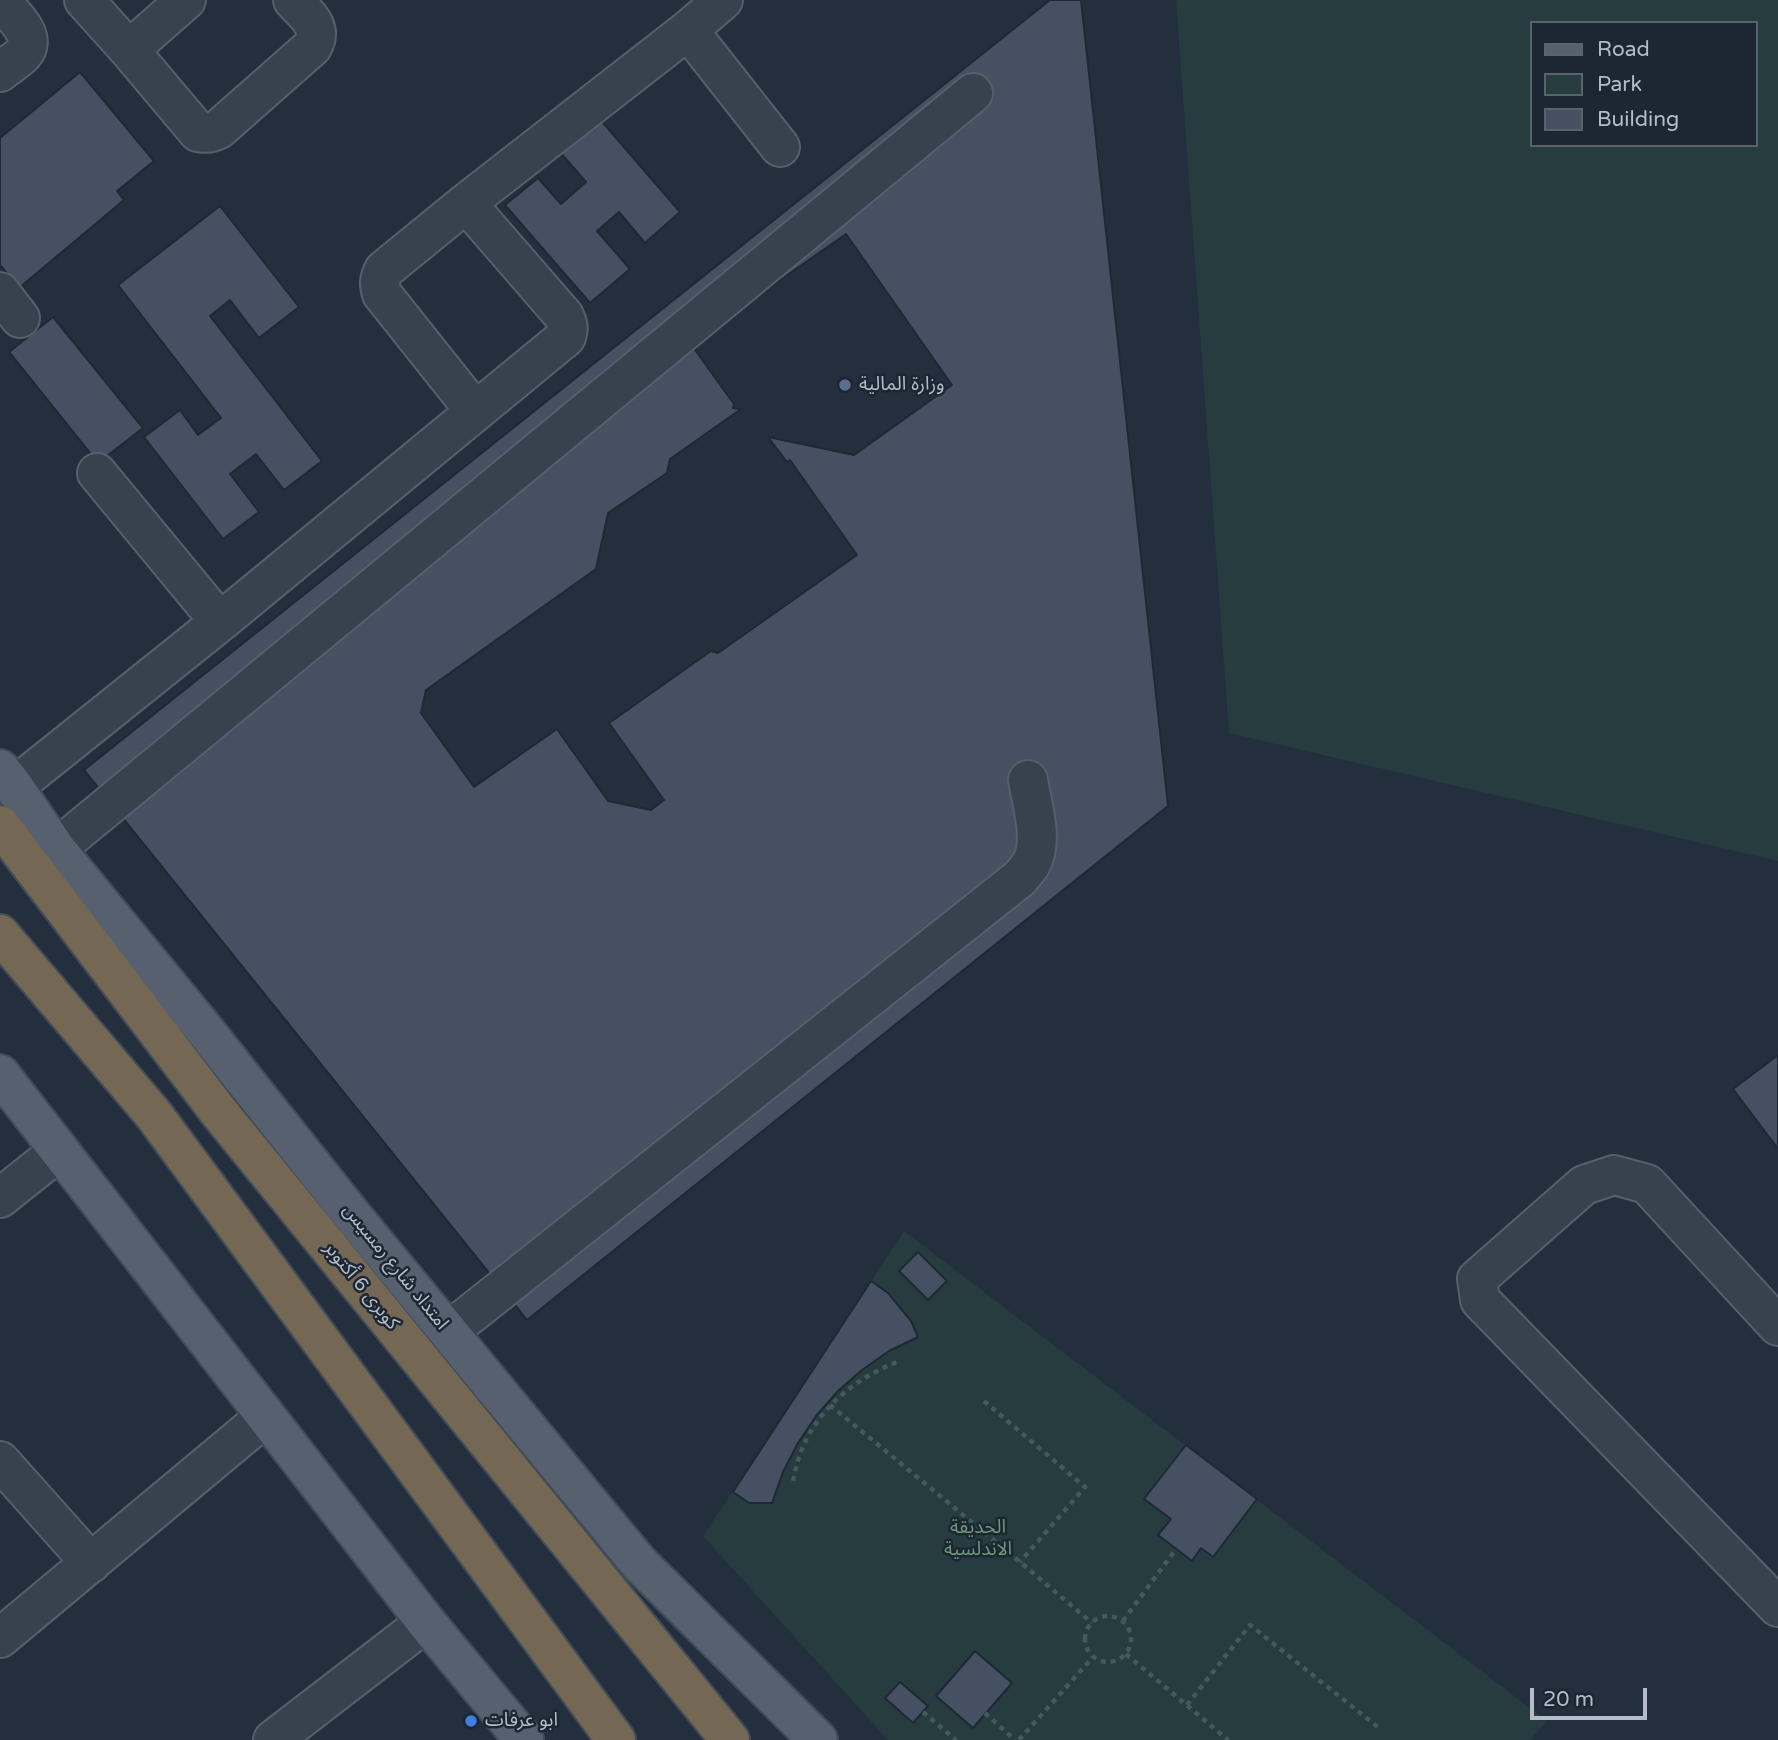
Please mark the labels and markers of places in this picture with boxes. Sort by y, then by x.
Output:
place label: وزارة المالية [859,374,945,396]
marker: وزارة المالية [837,377,853,393]
place label: ابو عرفات [485,1710,558,1732]
marker: ابو عرفات [463,1713,479,1729]

